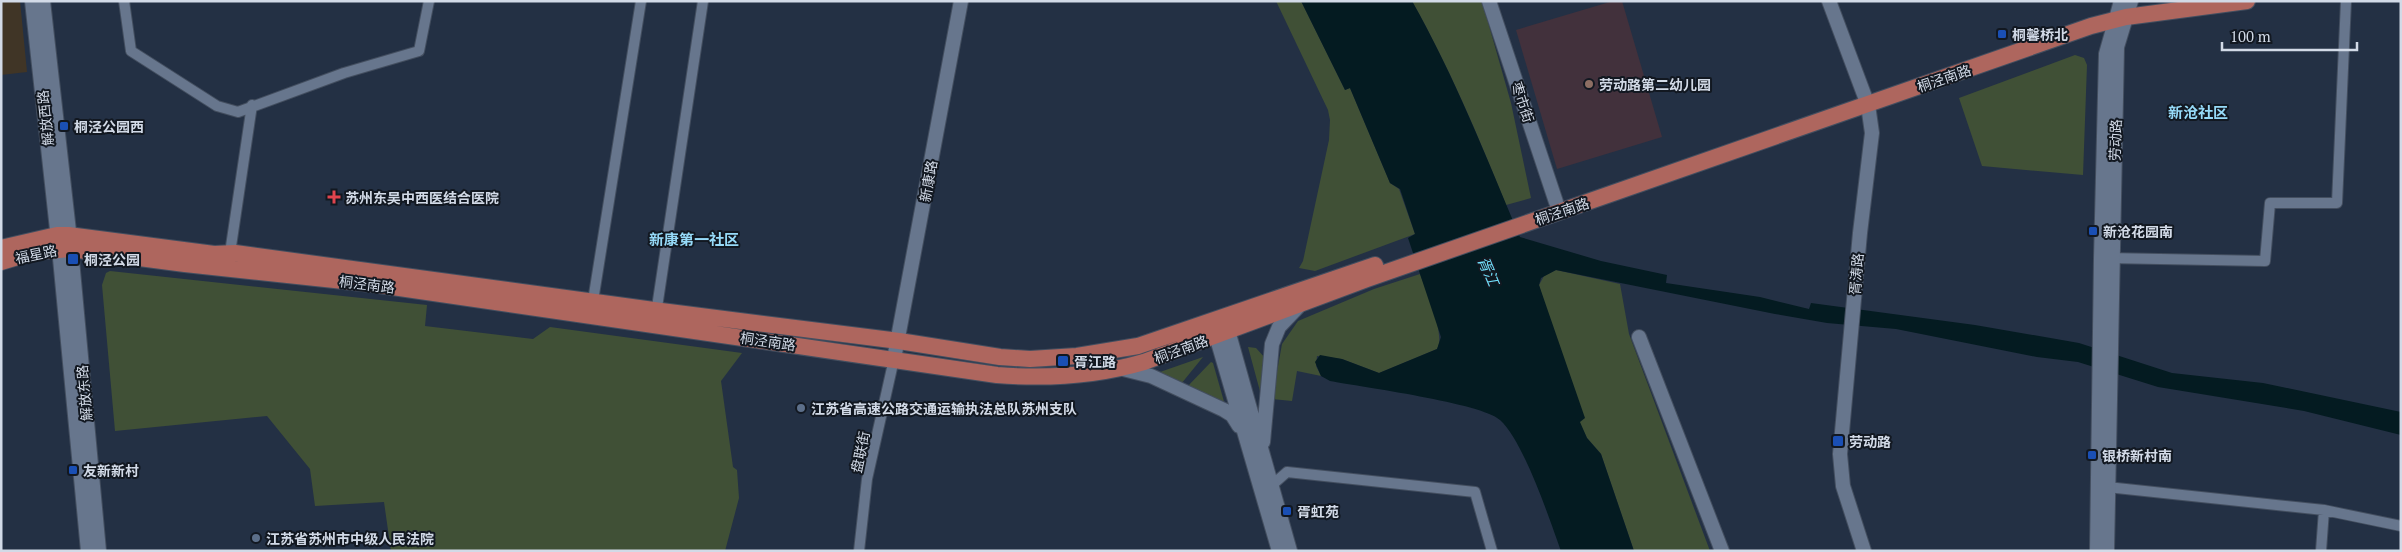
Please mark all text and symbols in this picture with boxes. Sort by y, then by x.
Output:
scale bar [2222,20,2357,52]
place label: 桐馨桥北 [2012,25,2068,44]
text: 100 m [2230,26,2271,46]
marker: 桐馨桥北 [1996,28,2008,40]
street label: 桐泾南路 [1914,60,1974,96]
place label: 劳动路第二幼儿园 [1599,75,1711,94]
marker: 劳动路第二幼儿园 [1583,78,1595,90]
street label: 枣市街 [1507,79,1539,125]
street label: 解放西路 [33,89,57,147]
district label: 新沧社区 [2168,102,2228,122]
place label: 桐泾公园西 [74,117,144,136]
street label: 劳动路 [2105,119,2125,161]
marker: 桐泾公园西 [58,120,70,132]
street label: 新康路 [915,159,941,203]
place label: 苏州东吴中西医结合医院 [345,188,499,207]
marker: 苏州东吴中西医结合医院 [327,190,341,204]
street label: 桐泾南路 [1532,193,1592,229]
place label: 新沧花园南 [2103,222,2173,241]
marker: 新沧花园南 [2087,225,2099,237]
district label: 新康第一社区 [649,229,739,249]
street label: 福星路 [13,240,59,268]
place label: 桐泾公园 [84,250,140,269]
marker: 桐泾公园 [66,252,80,266]
street label: 胥涛路 [1845,252,1867,296]
water label: 胥江 [1474,253,1505,291]
street label: 桐泾南路 [338,271,396,297]
street label: 桐泾南路 [739,328,797,354]
street label: 桐泾南路 [1151,330,1211,368]
place label: 胥江路 [1074,352,1116,371]
marker: 胥江路 [1056,354,1070,368]
street label: 解放东路 [72,364,96,422]
place label: 江苏省高速公路交通运输执法总队苏州支队 [811,399,1077,418]
marker: 江苏省高速公路交通运输执法总队苏州支队 [795,402,807,414]
street label: 盘联街 [846,429,874,475]
place label: 劳动路 [1849,432,1891,451]
marker: 劳动路 [1831,434,1845,448]
place label: 银桥新村南 [2102,446,2172,465]
marker: 银桥新村南 [2086,449,2098,461]
place label: 友新新村 [83,461,139,480]
marker: 友新新村 [67,464,79,476]
place label: 胥虹苑 [1297,502,1339,521]
marker: 胥虹苑 [1281,505,1293,517]
place label: 江苏省苏州市中级人民法院 [266,529,434,548]
marker: 江苏省苏州市中级人民法院 [250,532,262,544]

